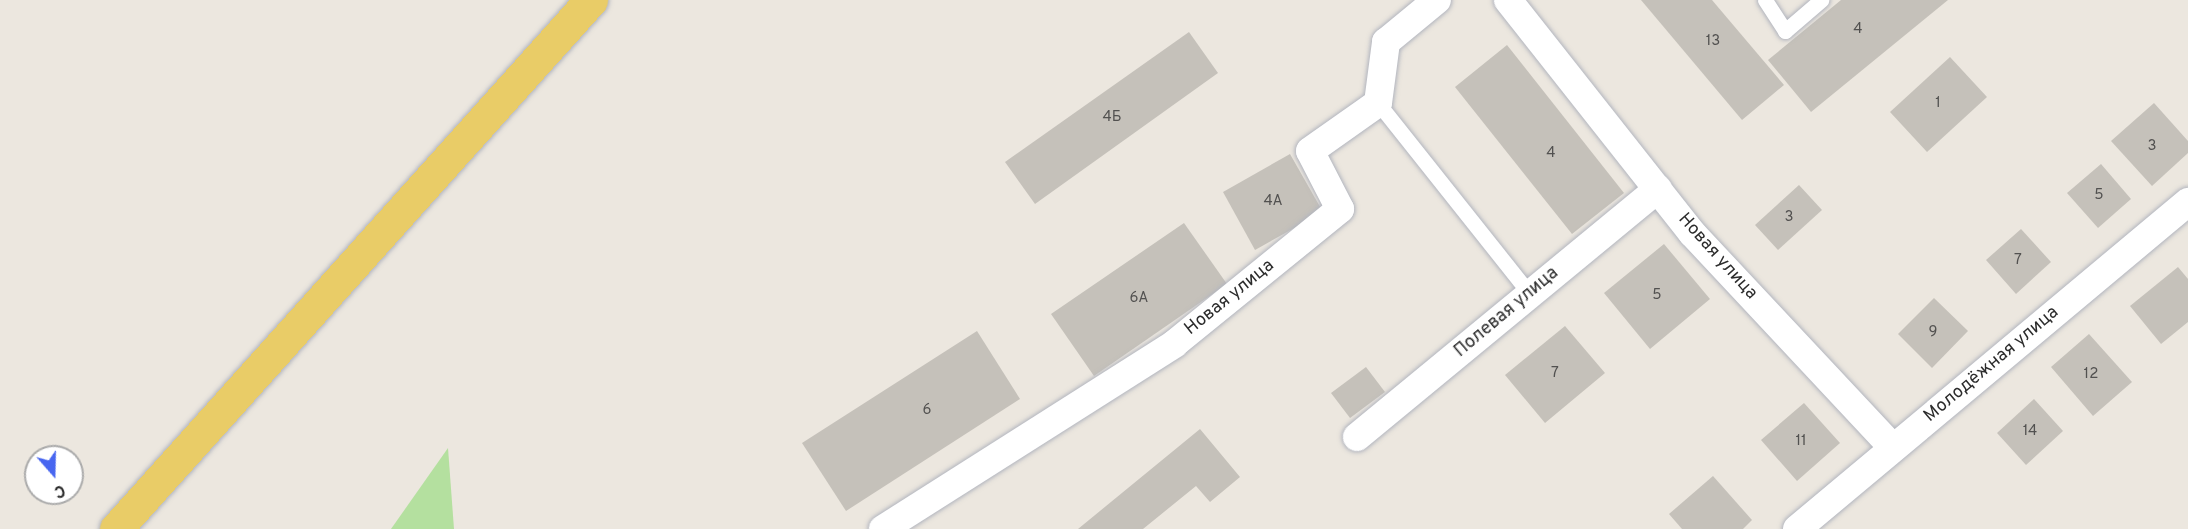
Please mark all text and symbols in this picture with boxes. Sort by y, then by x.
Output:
house number: 4 [1853,21,1863,39]
house number: 13 [1706,33,1720,51]
house number: 1 [1935,95,1941,113]
house number: 4Б [1102,109,1122,127]
house number: 3 [2147,138,2157,156]
house number: 4 [1546,145,1556,163]
house number: 5 [2094,187,2104,205]
house number: 4А [1263,193,1283,211]
street label: Новая улица [1673,209,1761,305]
house number: 3 [1784,209,1794,227]
house number: 7 [2014,252,2022,270]
street label: Новая улица [1181,255,1279,341]
street label: Полевая улица [1451,263,1563,363]
house number: 5 [1652,287,1662,305]
house number: 6А [1130,290,1148,308]
street label: Молодёжная улица [1920,302,2064,428]
house number: 9 [1929,324,1937,342]
house number: 7 [1551,365,1559,383]
house number: 12 [2084,366,2098,384]
house number: 6 [923,402,931,420]
house number: 14 [2023,423,2037,441]
house number: 11 [1795,433,1807,451]
north arrow [24,445,84,505]
text: С [51,479,68,501]

